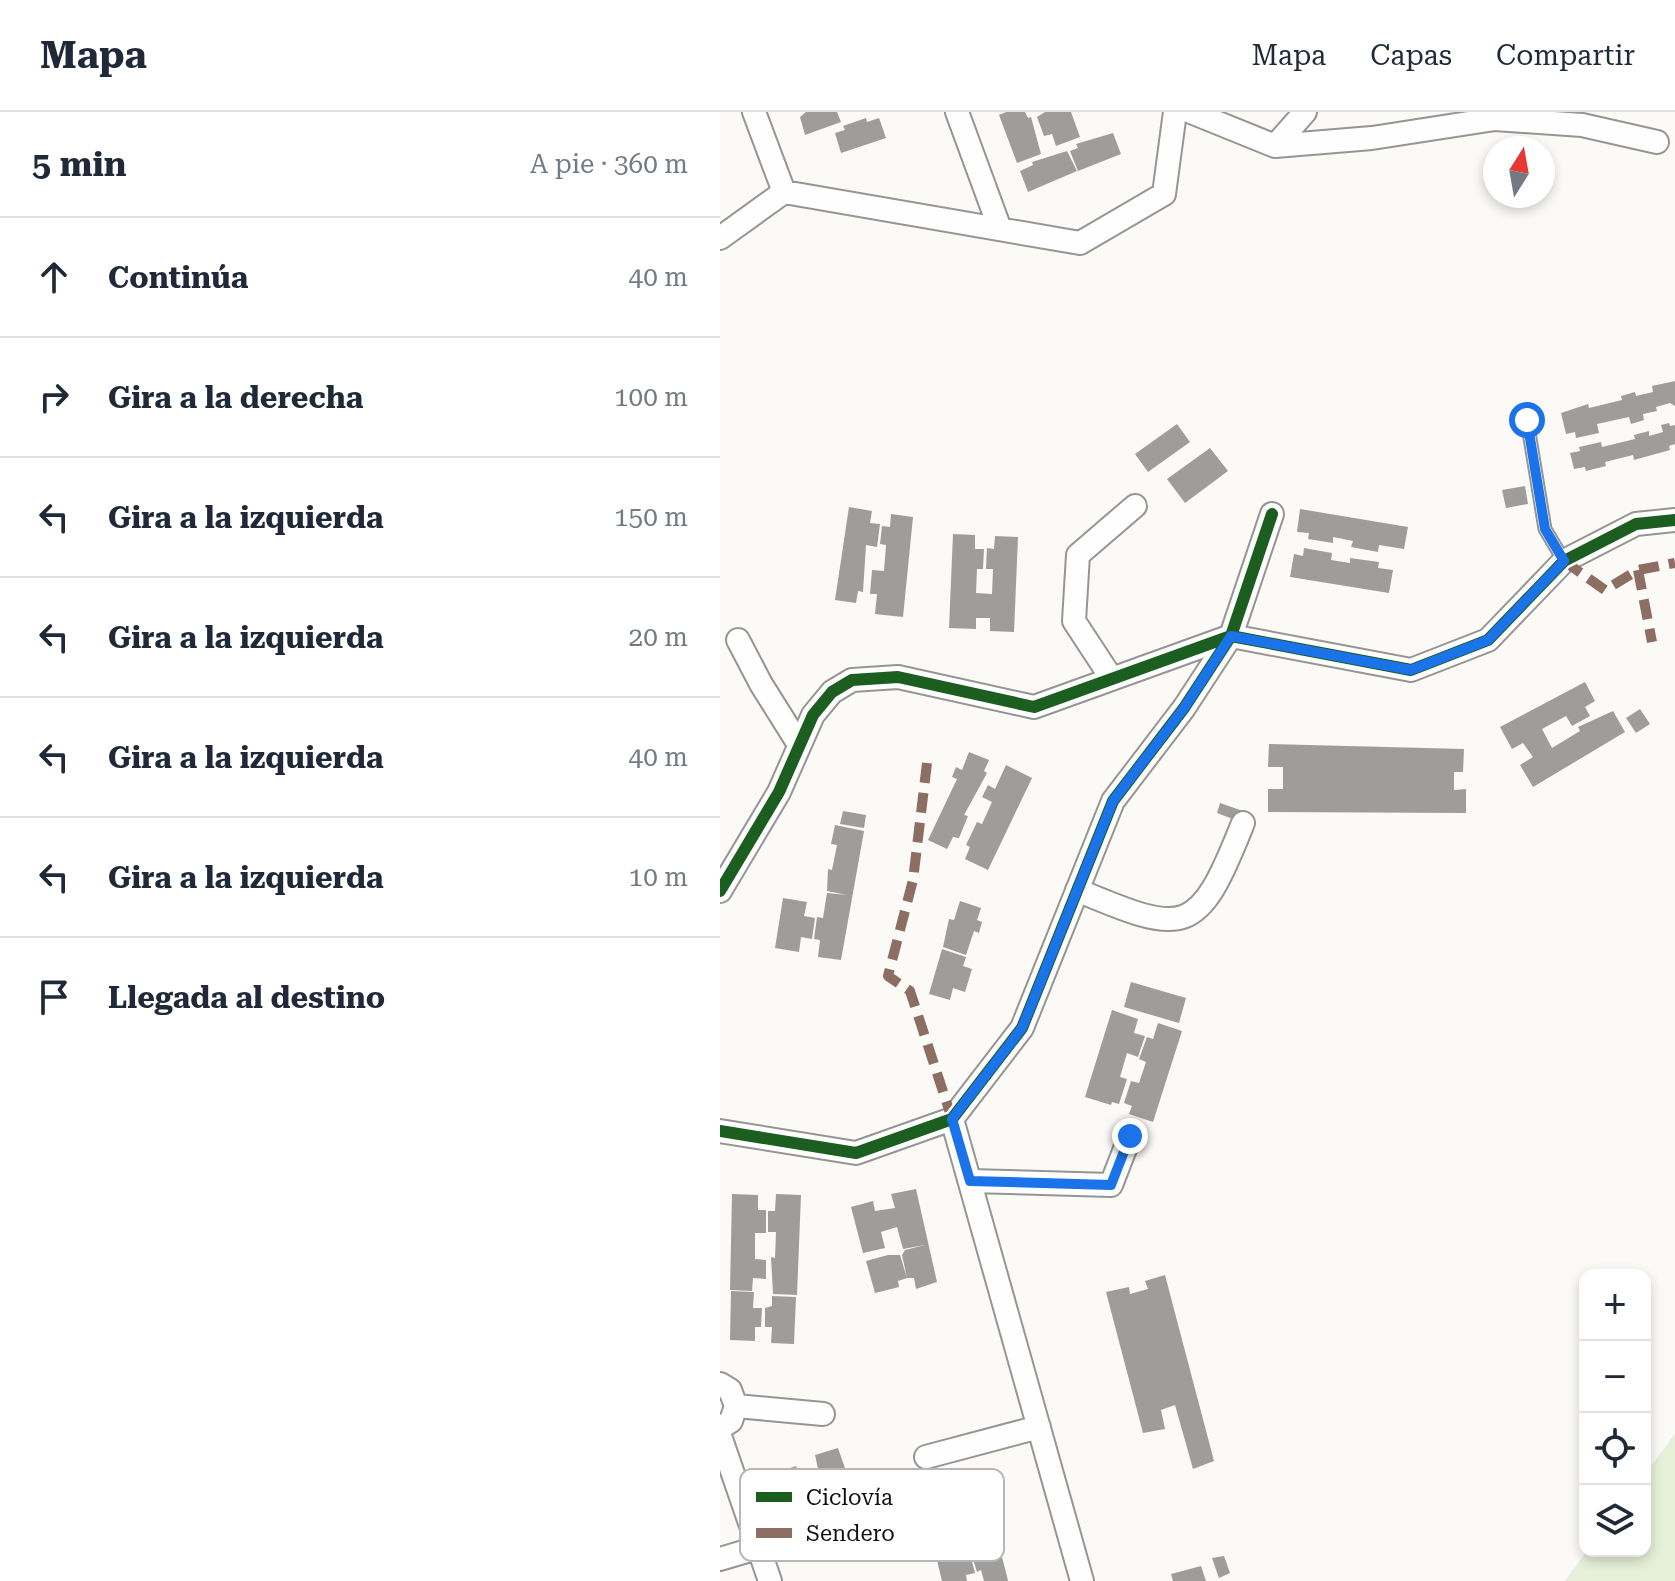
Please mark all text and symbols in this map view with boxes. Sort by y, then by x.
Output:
text: Mapa [40,33,147,77]
text: Mapa [1251,39,1326,72]
text: Capas [1370,39,1452,72]
text: Compartir [1496,39,1635,72]
north arrow [1483,136,1555,208]
text: 5 min [32,144,127,184]
text: A pie · 360 m [530,149,688,179]
icon: ahead [32,255,76,299]
text: Continúa [108,260,248,295]
text: 40 m [629,262,688,292]
icon: right [32,375,76,419]
text: Gira a la derecha [108,380,363,415]
text: 100 m [614,382,688,412]
route start [1509,402,1545,438]
icon: left [32,495,76,539]
text: Gira a la izquierda [108,500,384,535]
text: 150 m [614,502,688,532]
icon: left [32,615,76,659]
text: Gira a la izquierda [108,620,384,655]
text: 20 m [629,622,688,652]
icon: left [32,735,76,779]
text: Gira a la izquierda [108,740,384,775]
text: 40 m [629,742,688,772]
icon: left [32,855,76,899]
text: Gira a la izquierda [108,860,384,895]
text: 10 m [629,862,688,892]
icon: arrive [32,975,76,1019]
text: Llegada al destino [108,980,385,1015]
route end [1112,1118,1148,1154]
map controls [1579,1269,1651,1557]
button: + [1579,1269,1651,1341]
button: − [1579,1341,1651,1413]
button: locate [1579,1413,1651,1485]
legend [740,1469,1004,1561]
text: Ciclovía [806,1485,893,1510]
button: layers [1579,1485,1651,1557]
text: Sendero [806,1521,895,1546]

